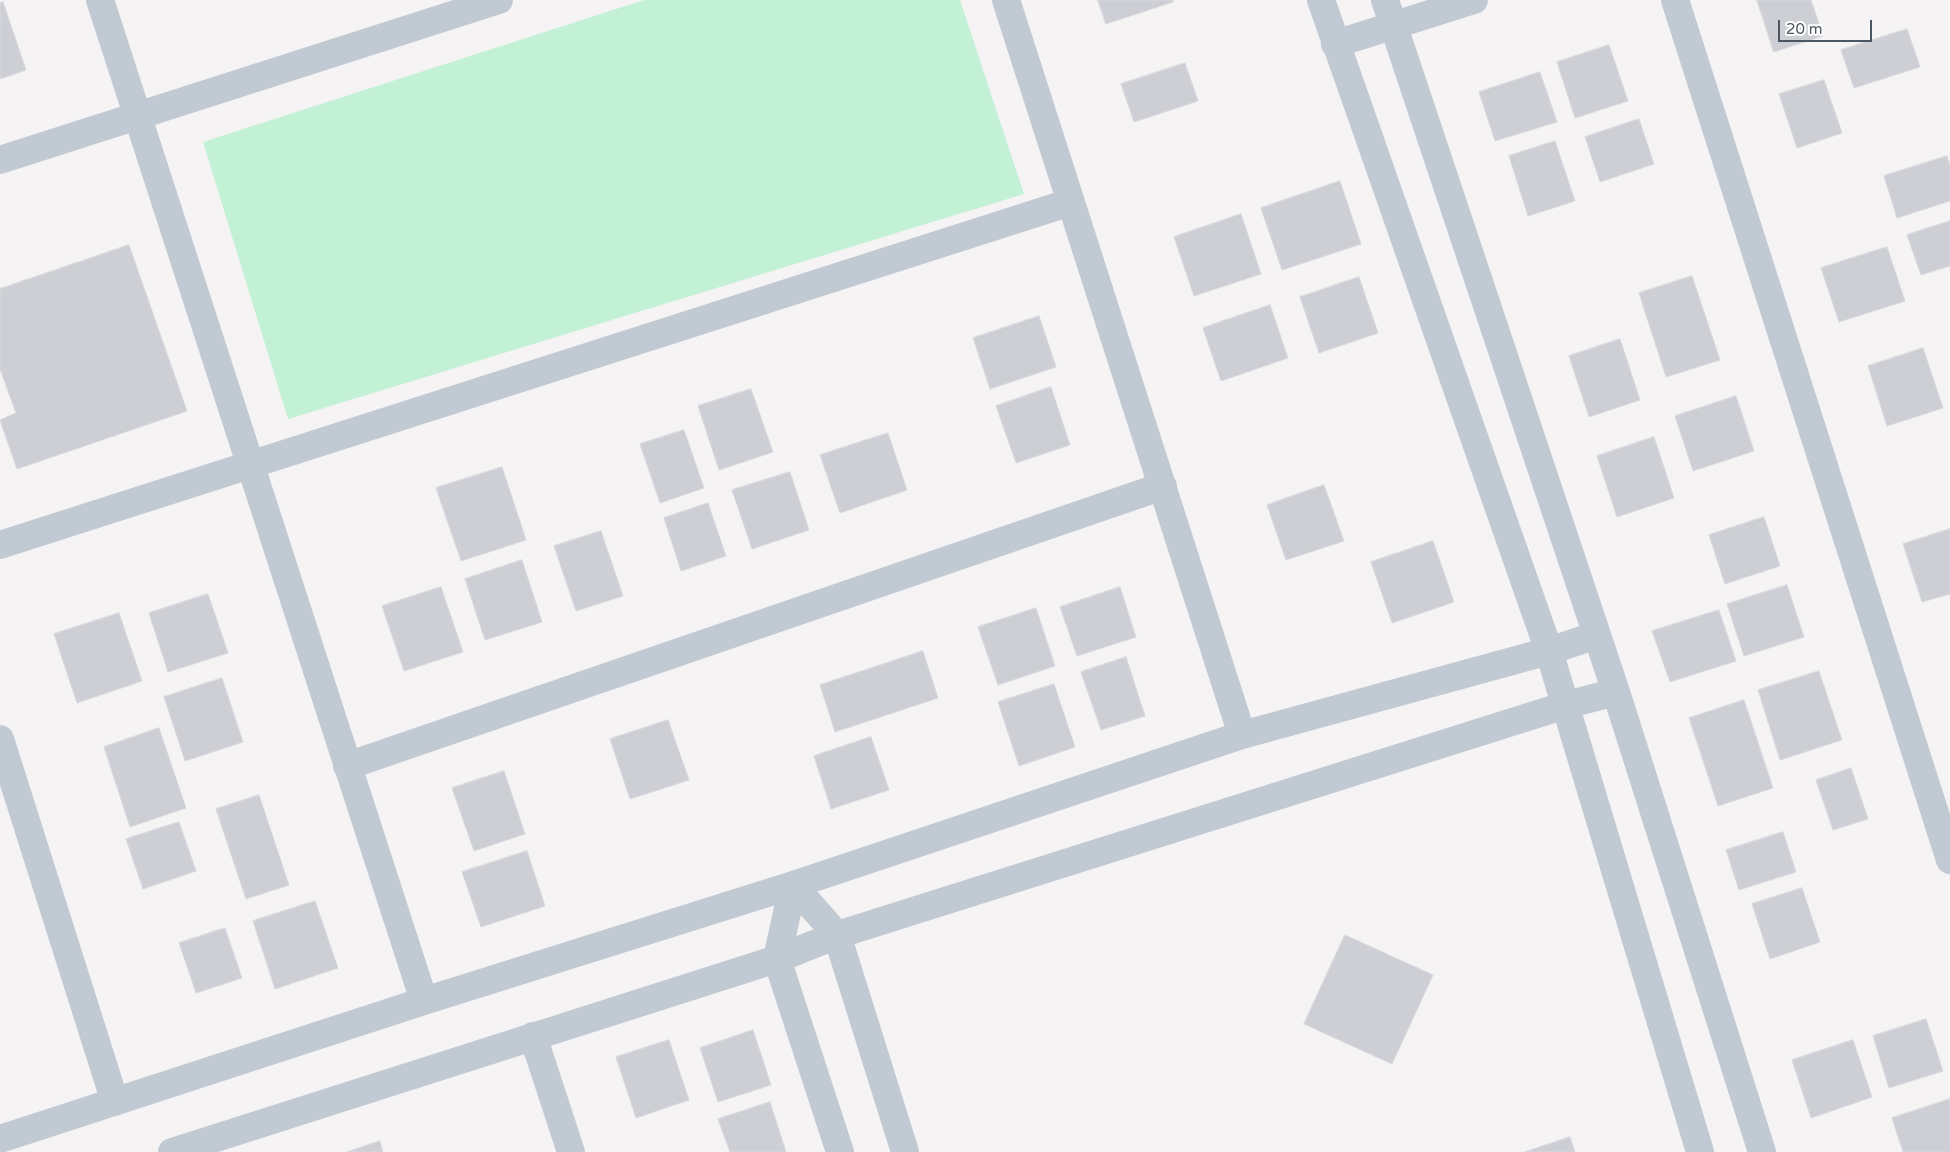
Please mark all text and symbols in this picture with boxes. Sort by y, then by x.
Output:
scale bar [1780,10,1874,42]
text: 20 m [1786,20,1823,38]

